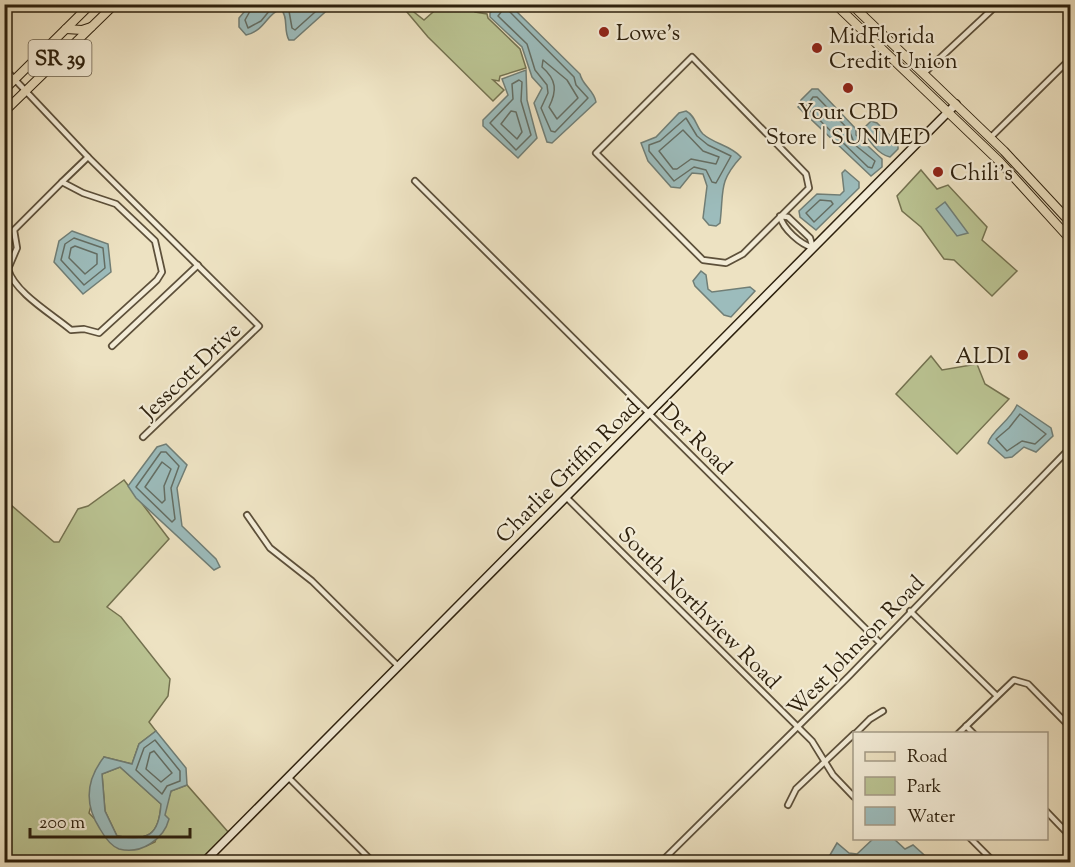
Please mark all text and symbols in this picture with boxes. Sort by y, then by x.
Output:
place label: Lowe's [616,19,680,51]
place label: MidFlorida Credit Union [829,22,958,79]
marker: Lowe's [597,25,611,39]
road number: SR 39 [28,40,92,76]
marker: MidFlorida Credit Union [810,41,824,55]
marker: Your CBD Store | SUNMED [841,81,855,95]
place label: Your CBD Store | SUNMED [766,98,930,155]
place label: Chili's [950,159,1013,191]
marker: Chili's [931,165,945,179]
street label: Jesscott Drive [134,316,249,429]
place label: ALDI [955,342,1011,374]
marker: ALDI [1016,348,1030,362]
street label: Charlie Griffin Road [490,393,649,552]
street label: Der Road [652,397,738,483]
street label: South Northview Road [609,520,787,698]
street label: West Johnson Road [781,569,933,725]
legend [853,732,1048,840]
text: Road [907,745,947,771]
text: Park [907,775,942,801]
scale bar [30,801,190,839]
text: Water [907,805,956,831]
text: 200 m [39,811,85,837]

